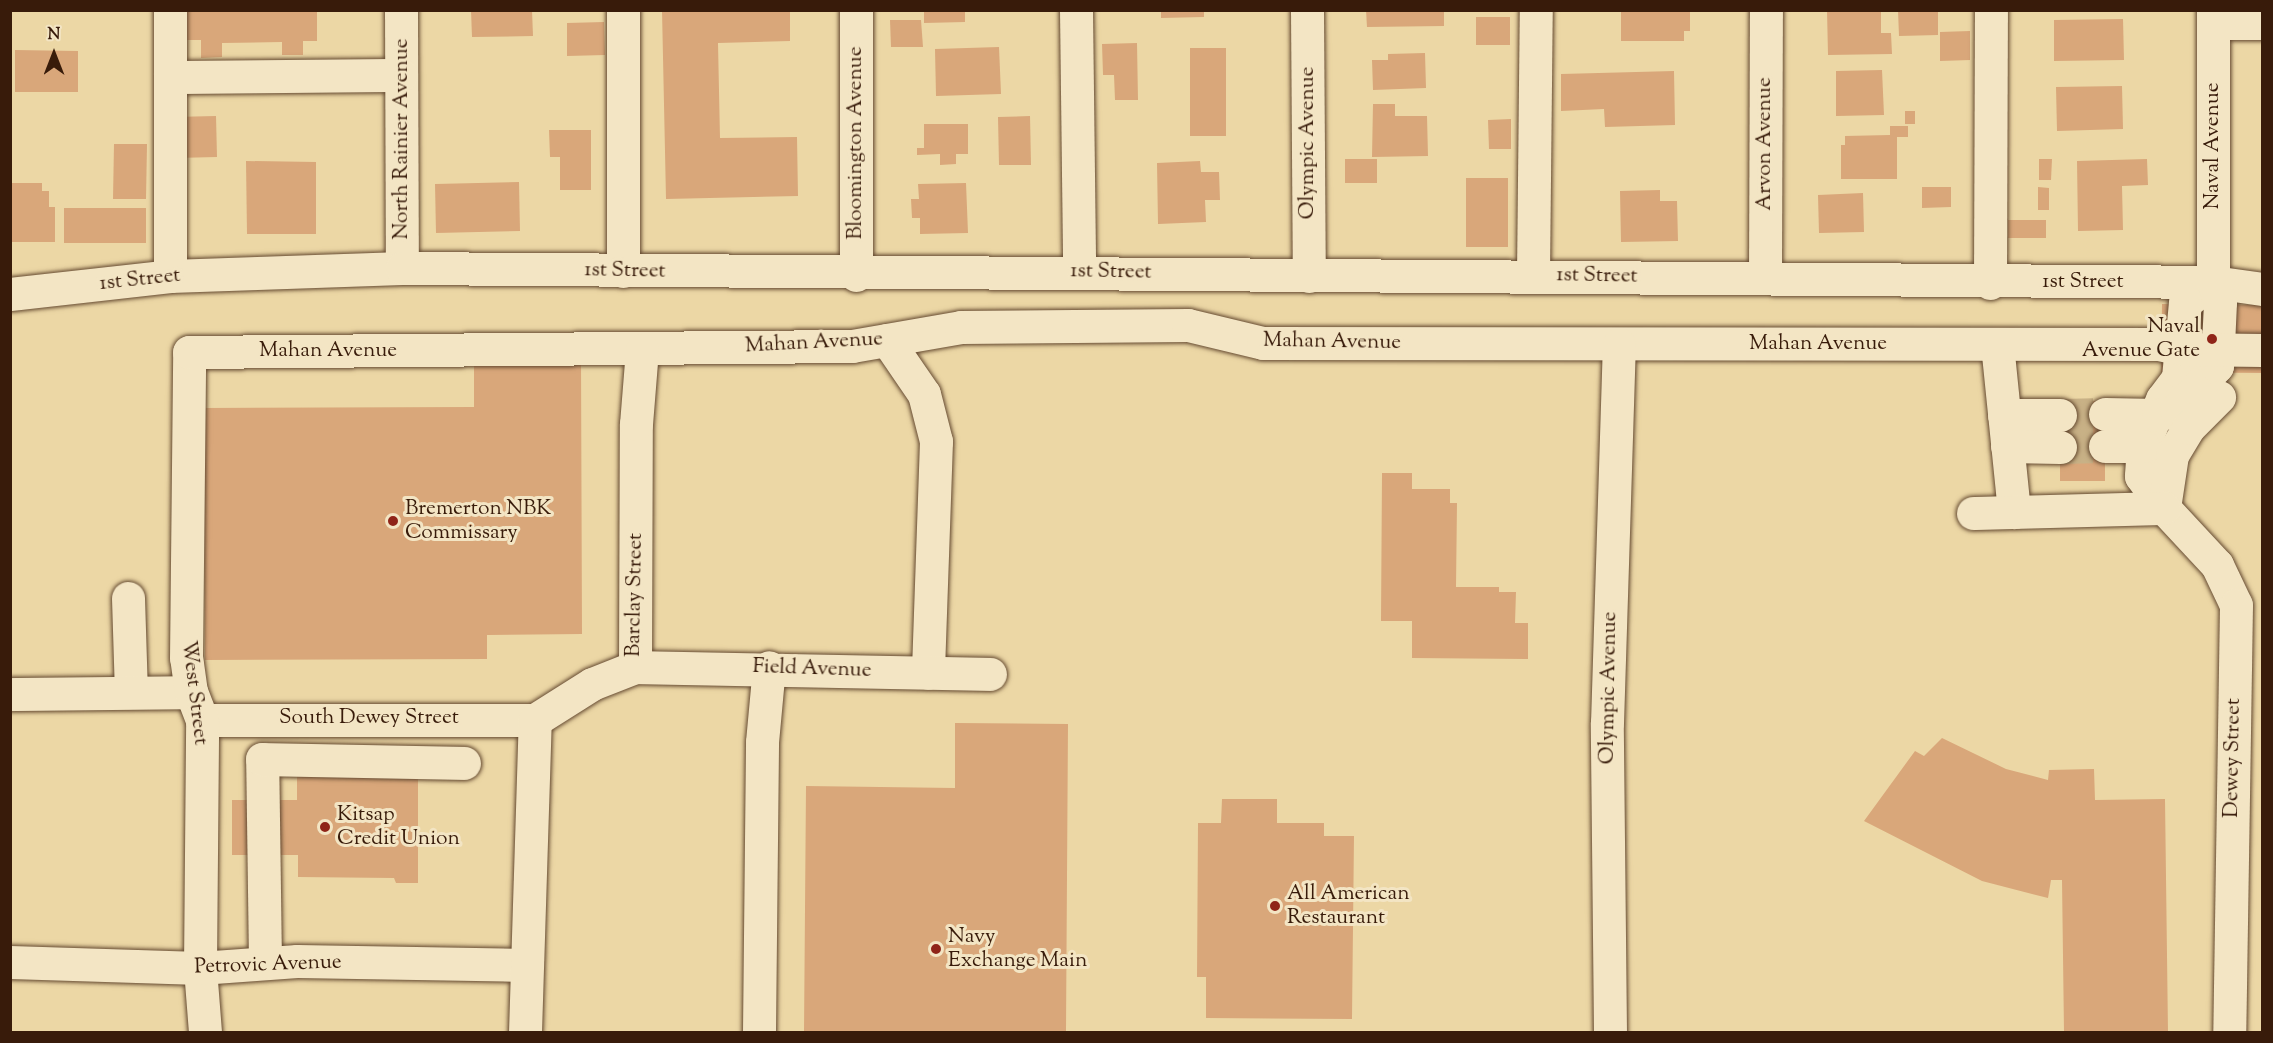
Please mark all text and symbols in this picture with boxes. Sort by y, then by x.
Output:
north arrow [24,24,84,84]
text: N [48,24,60,47]
street label: North Rainier Avenue [389,38,415,240]
street label: Bloomington Avenue [843,46,869,240]
street label: Olympic Avenue [1295,67,1321,219]
street label: Arvon Avenue [1752,77,1778,211]
street label: Naval Avenue [2200,82,2226,210]
street label: 1st Street [584,258,666,284]
street label: 1st Street [1070,259,1152,285]
street label: 1st Street [98,263,182,297]
street label: 1st Street [1556,263,1638,289]
street label: 1st Street [2042,269,2124,295]
place label: Naval Avenue Gate [2082,314,2200,364]
street label: Mahan Avenue [744,327,884,359]
street label: Mahan Avenue [1263,328,1401,356]
street label: Mahan Avenue [1749,331,1887,357]
marker: Naval Avenue Gate [2205,332,2219,346]
street label: Mahan Avenue [259,338,397,364]
place label: Bremerton NBK Commissary [405,496,551,546]
marker: Bremerton NBK Commissary [386,514,400,528]
street label: Barclay Street [621,533,649,657]
street label: Olympic Avenue [1595,611,1623,765]
street label: West Street [175,639,213,747]
street label: Field Avenue [752,654,872,684]
street label: Dewey Street [2219,698,2247,818]
street label: South Dewey Street [279,705,459,731]
place label: Kitsap Credit Union [337,802,460,852]
marker: Kitsap Credit Union [318,820,332,834]
place label: All American Restaurant [1287,881,1410,931]
marker: All American Restaurant [1268,899,1282,913]
place label: Navy Exchange Main [948,924,1087,974]
marker: Navy Exchange Main [929,942,943,956]
street label: Petrovic Avenue [194,950,342,980]

